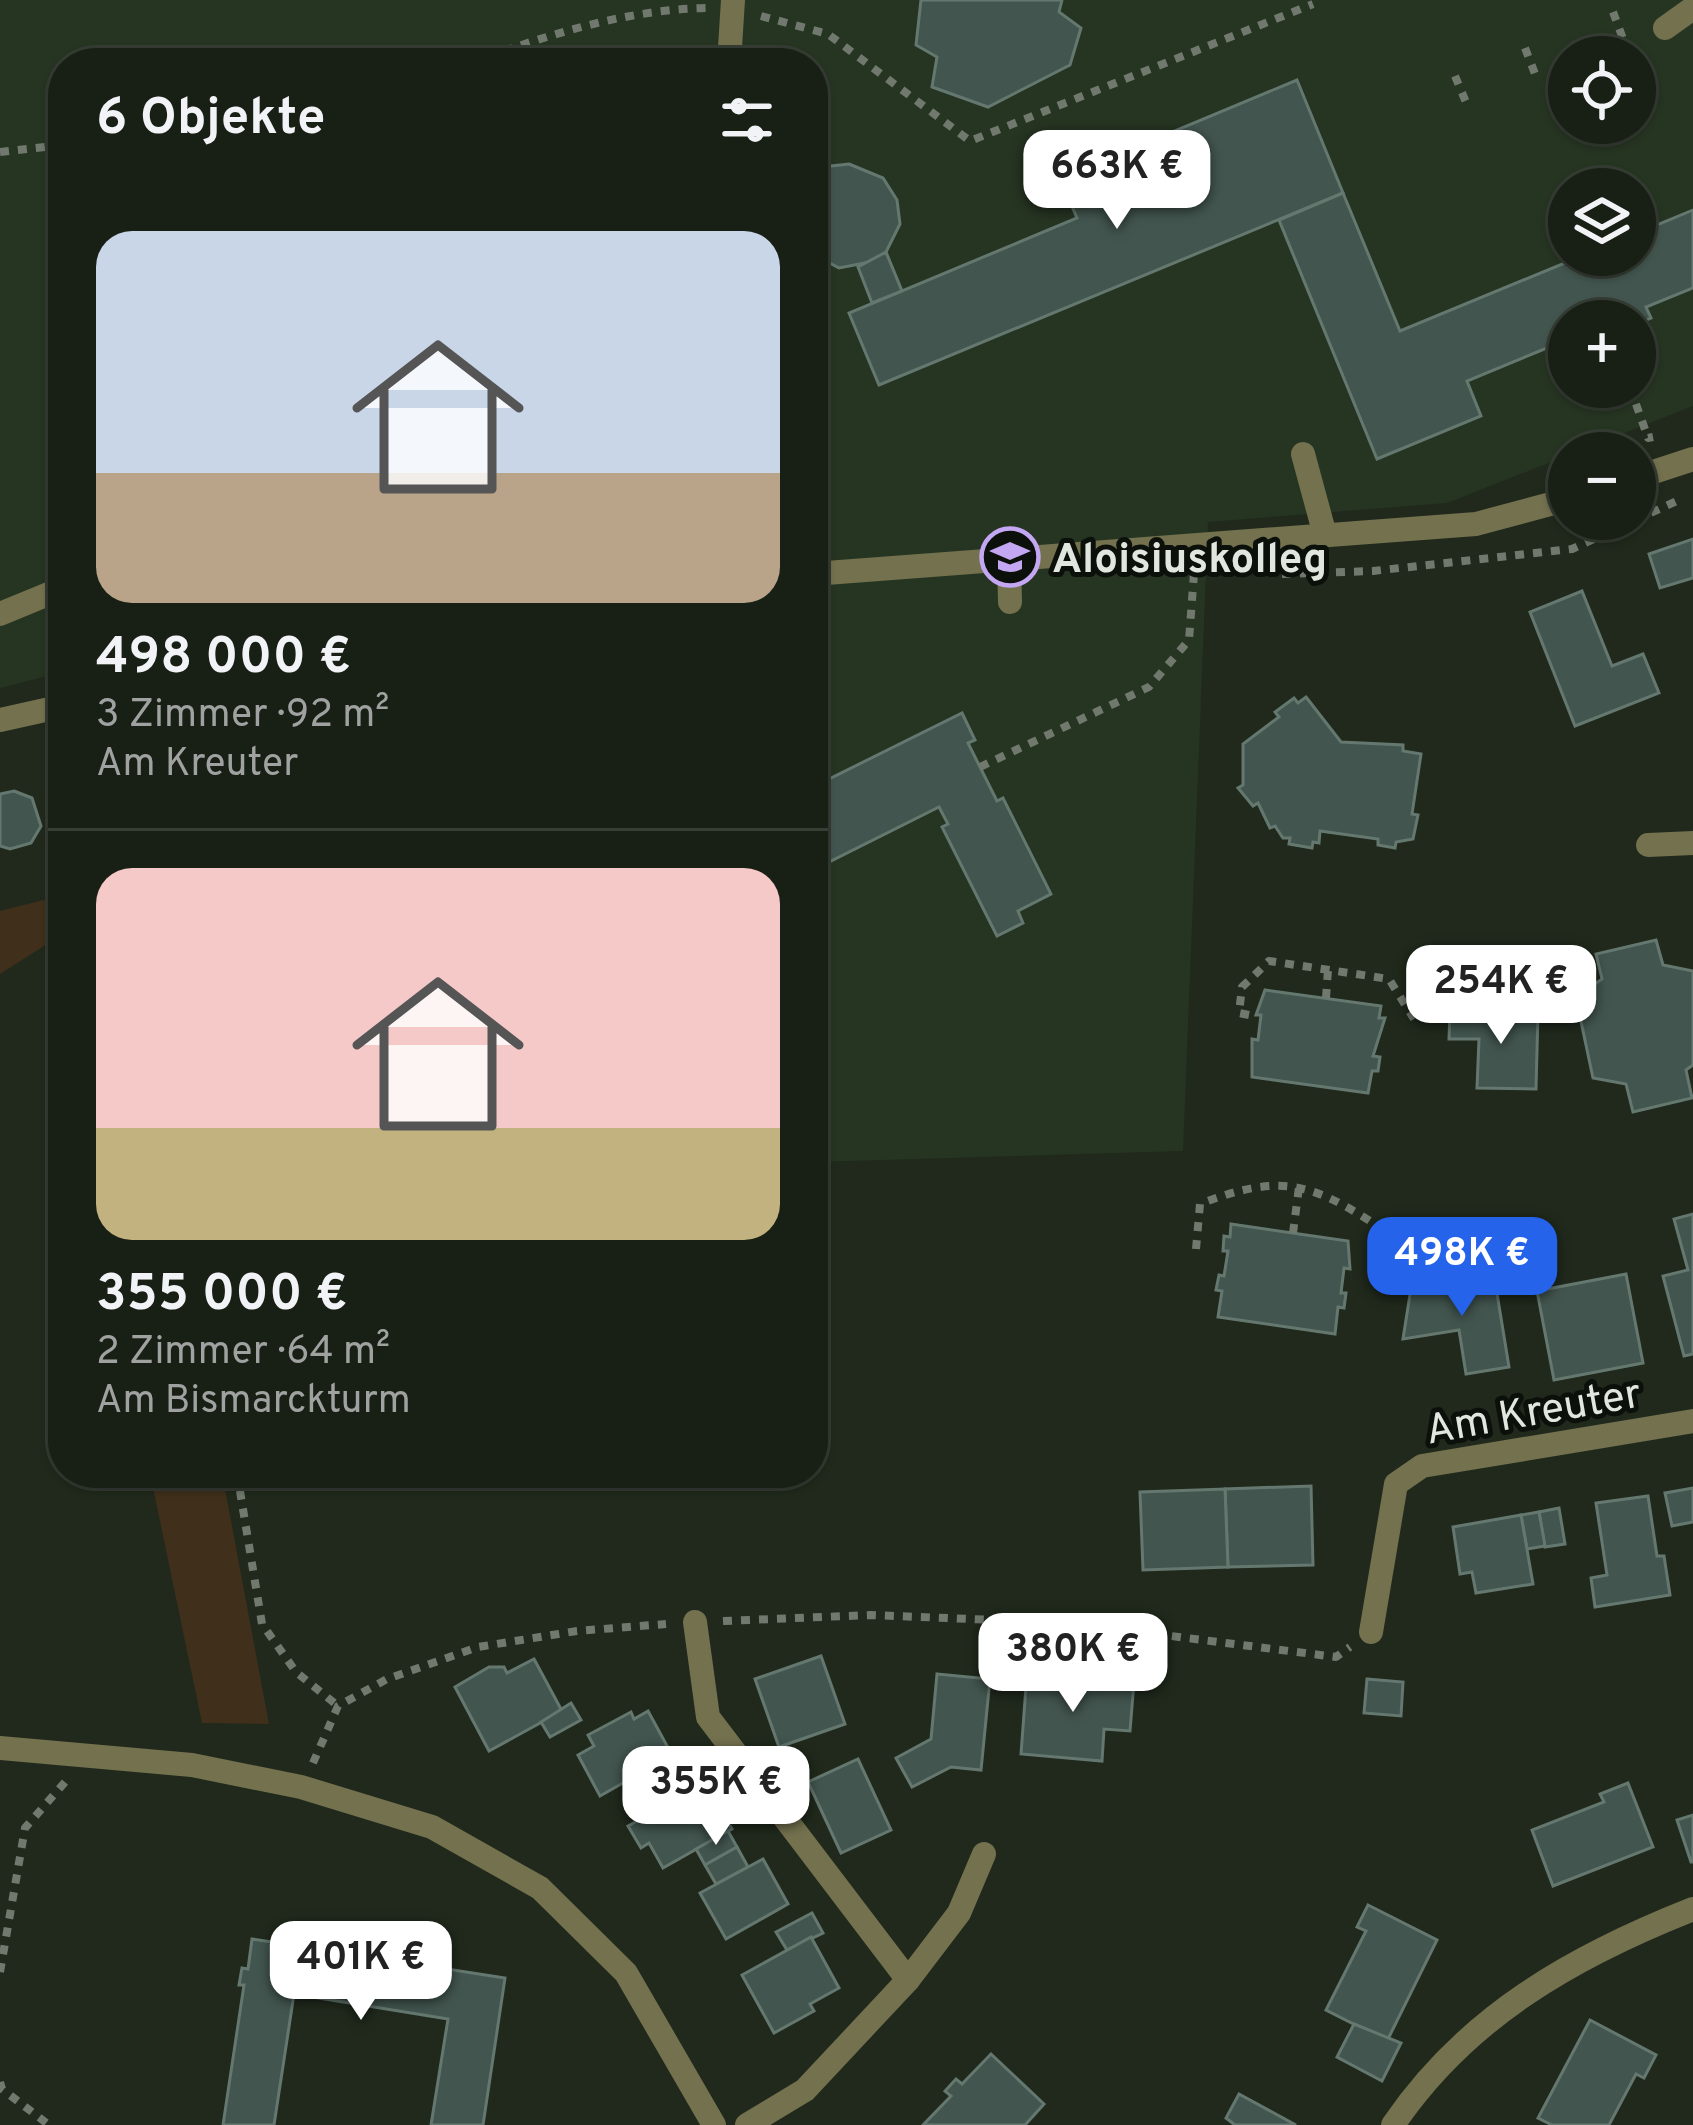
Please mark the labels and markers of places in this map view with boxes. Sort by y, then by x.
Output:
pin: 663K € [1019,130,1215,232]
school or university icon: Aloisiuskolleg [979,526,1041,588]
place label: Aloisiuskolleg [1052,535,1327,588]
pin: 254K € [1403,945,1599,1047]
pin: 498K € [1364,1217,1560,1319]
pin: 380K € [975,1613,1171,1715]
pin: 355K € [618,1746,814,1848]
pin: 401K € [263,1921,459,2023]

